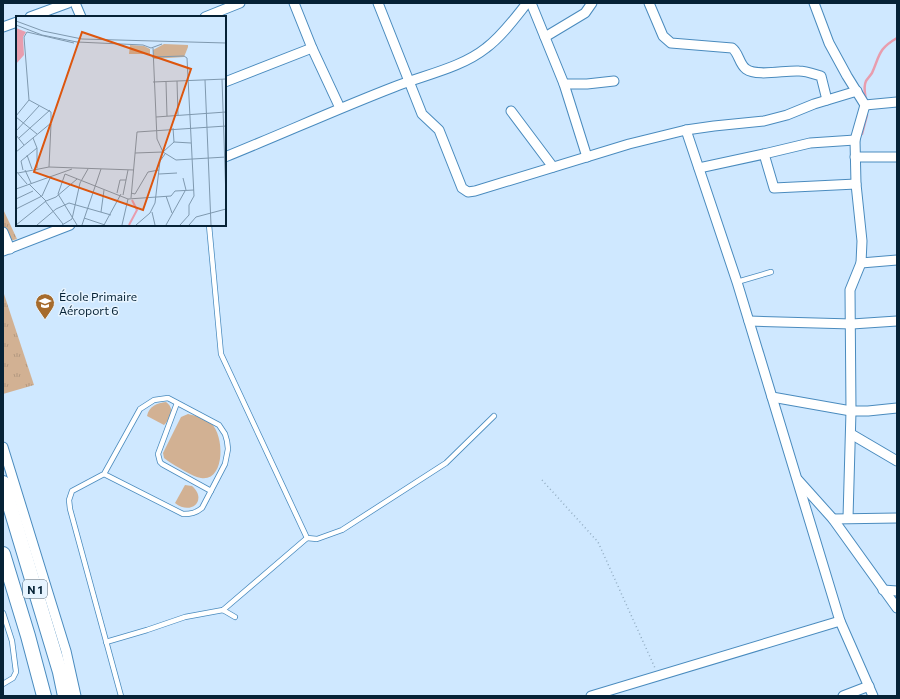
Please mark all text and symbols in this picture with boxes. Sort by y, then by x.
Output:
inset map [16,16,226,226]
place label: École Primaire Aéroport 6 [59,289,137,317]
school or university icon: École Primaire Aéroport 6 [34,292,56,320]
road number: N 1 [23,580,47,598]

